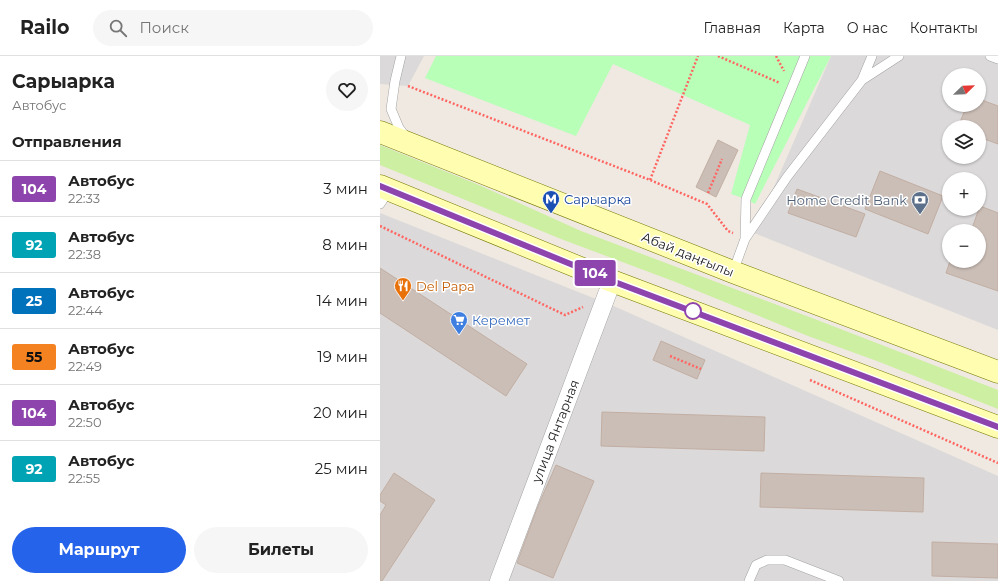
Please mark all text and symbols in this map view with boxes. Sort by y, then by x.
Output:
search box [93,10,373,46]
text: Railo [20,16,69,39]
icon: search [107,17,129,39]
text: Поиск [139,18,189,37]
text: Главная [703,19,761,37]
text: Карта [783,19,825,37]
text: О нас [847,19,888,37]
text: Контакты [910,19,978,37]
north arrow [942,68,986,112]
map controls [942,68,986,268]
button: heart [326,69,368,111]
text: Сарыарка [12,70,115,93]
text: Автобус [12,97,66,113]
button: layers [942,120,986,164]
text: Отправления [12,132,122,151]
text: Автобус [68,171,135,190]
button: + [942,172,986,216]
text: 3 мин [323,179,368,198]
text: 104 [22,180,46,198]
metro station icon: Сарыарқа [541,189,561,214]
text: 22:33 [68,190,100,206]
bank icon: Home Credit Bank [910,190,930,215]
place label: Сарыарқа [564,191,631,207]
place label: Home Credit Bank [786,192,907,208]
button: − [942,224,986,268]
text: Автобус [68,227,135,246]
street label: Абай даңғылы [639,228,737,280]
text: 8 мин [322,235,368,254]
text: 92 [25,236,43,254]
text: 22:38 [68,246,101,262]
line badge: 104 [572,260,618,286]
text: 104 [583,264,607,282]
restaurant icon: Del Papa [393,276,413,301]
place label: Del Papa [416,278,475,294]
text: Автобус [68,283,135,302]
text: 14 мин [316,291,368,310]
text: 25 [26,292,42,310]
text: 22:44 [68,302,103,318]
unlabelled marker [684,302,702,320]
supermarket icon: Керемет [449,310,469,335]
place label: Керемет [472,312,531,328]
text: Автобус [68,339,135,358]
text: 19 мин [317,347,368,366]
text: 55 [26,348,42,366]
text: 22:49 [68,358,102,374]
street label: улица Янтарная [528,377,582,486]
text: Автобус [68,395,135,414]
text: 20 мин [313,403,368,422]
text: 104 [22,404,46,422]
text: 22:50 [68,414,102,430]
text: Автобус [68,451,135,470]
text: 25 мин [315,459,368,478]
text: 92 [25,460,43,478]
text: 22:55 [68,470,100,486]
button: Маршрут [12,527,186,573]
button: Билеты [194,527,368,573]

